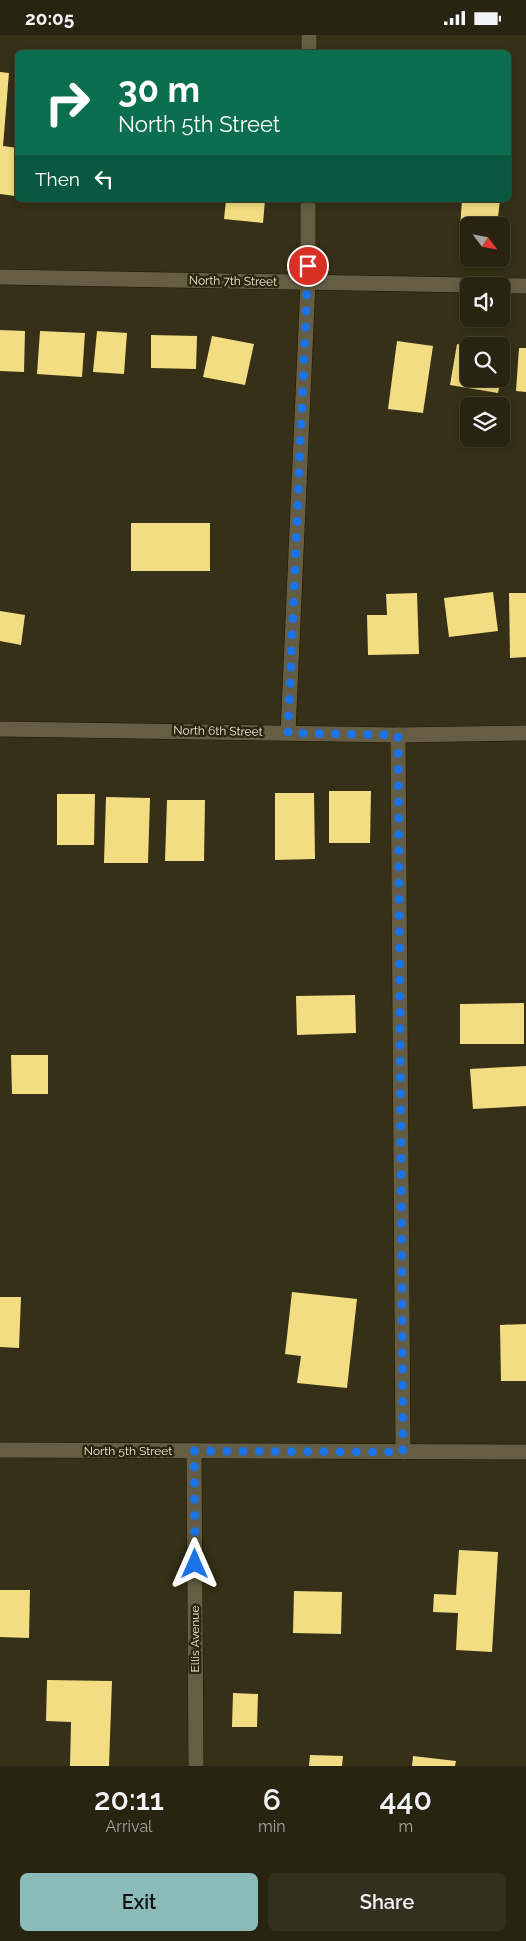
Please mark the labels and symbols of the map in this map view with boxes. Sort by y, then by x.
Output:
north arrow [460,217,510,267]
pin [287,245,329,287]
street label: North 7th Street [189,273,277,289]
street label: North 6th Street [173,723,263,739]
street label: North 5th Street [84,1444,172,1458]
position arrow [168,1537,220,1589]
street label: Ellis Avenue [188,1605,202,1673]

